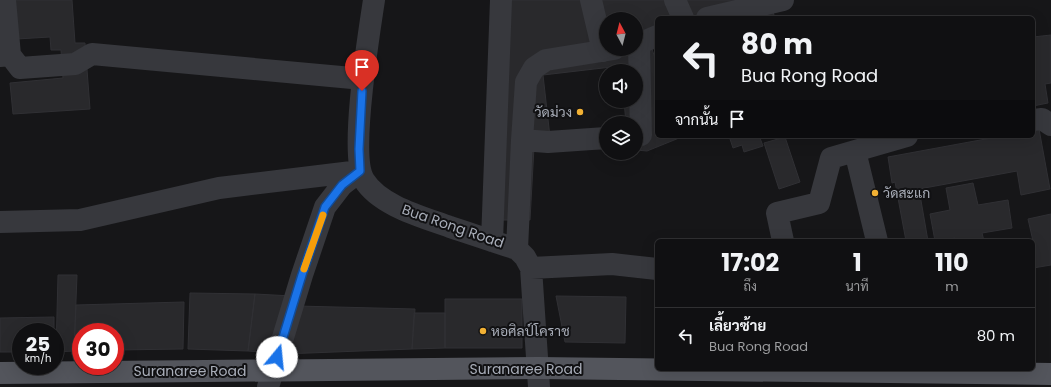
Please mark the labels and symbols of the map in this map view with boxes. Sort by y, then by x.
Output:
north arrow [599,12,643,56]
pin [345,50,379,91]
place label: วัดม่วง [534,102,572,122]
marker: วัดม่วง [575,107,585,117]
place label: วัดสะแก [883,183,930,203]
marker: วัดสะแก [870,188,880,198]
street label: Bua Rong Road [399,199,507,253]
place label: หอศิลป์โคราช [491,321,570,341]
speed limit sign: 30 [72,323,124,375]
marker: หอศิลป์โคราช [478,326,488,336]
position arrow [256,336,298,378]
street label: Suranaree Road [469,359,583,379]
street label: Suranaree Road [133,361,247,381]

